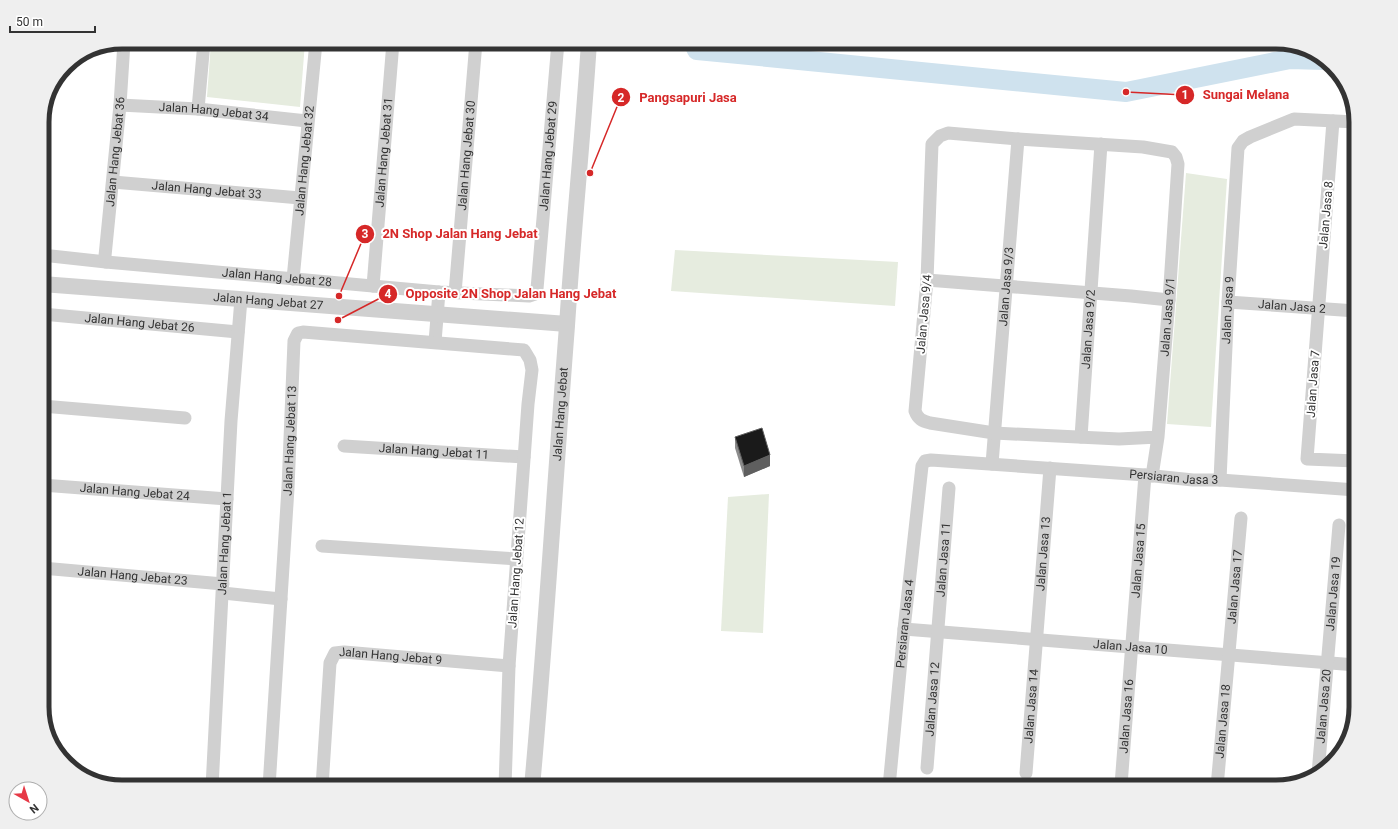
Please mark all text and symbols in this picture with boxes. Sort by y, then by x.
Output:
scale bar [10,8,95,34]
text: 50 m [16,15,43,29]
callout: Sungai Melana [1175,82,1297,107]
callout: Pangsapuri Jasa [611,85,745,110]
text: Sungai Melana [1203,87,1289,102]
text: 1 [1182,88,1188,102]
text: Pangsapuri Jasa [639,90,737,105]
text: 2 [618,91,625,105]
street label: Jalan Hang Jebat 36 [103,96,128,207]
street label: Jalan Hang Jebat 31 [372,97,395,208]
street label: Jalan Hang Jebat 34 [158,100,270,124]
street label: Jalan Hang Jebat 30 [455,100,478,211]
street label: Jalan Hang Jebat 29 [537,100,560,212]
street label: Jalan Hang Jebat 32 [292,105,317,216]
street label: Jalan Hang Jebat 33 [151,178,262,202]
street label: Jalan Jasa 8 [1316,180,1336,249]
callout: 2N Shop Jalan Hang Jebat [355,221,546,246]
text: 2N Shop Jalan Hang Jebat [382,226,538,241]
text: 3 [362,227,369,241]
street label: Jalan Jasa 9/3 [996,246,1016,327]
street label: Jalan Hang Jebat 28 [221,265,333,289]
street label: Jalan Jasa 9/4 [914,274,934,354]
street label: Jalan Jasa 9 [1219,276,1237,344]
street label: Jalan Jasa 9/1 [1157,277,1177,357]
callout: Opposite 2N Shop Jalan Hang Jebat [378,281,625,306]
text: Opposite 2N Shop Jalan Hang Jebat [406,286,617,301]
text: 4 [385,287,392,301]
street label: Jalan Jasa 9/2 [1079,289,1098,369]
street label: Jalan Hang Jebat 27 [213,290,324,312]
street label: Jalan Jasa 2 [1258,297,1326,316]
street label: Jalan Hang Jebat 26 [84,311,195,335]
street label: Jalan Jasa 7 [1304,349,1322,418]
street label: Jalan Hang Jebat [550,367,571,461]
street label: Jalan Hang Jebat 13 [281,385,299,496]
street label: Jalan Hang Jebat 11 [378,441,489,462]
street label: Persiaran Jasa 3 [1129,467,1218,487]
street label: Jalan Hang Jebat 24 [79,481,191,503]
street label: Jalan Hang Jebat 1 [215,491,234,595]
street label: Jalan Jasa 13 [1033,516,1053,591]
street label: Jalan Hang Jebat 12 [505,517,527,628]
street label: Jalan Jasa 11 [933,522,953,597]
street label: Jalan Jasa 15 [1129,523,1148,598]
street label: Jalan Jasa 17 [1225,549,1245,625]
street label: Jalan Jasa 19 [1323,556,1343,631]
street label: Jalan Hang Jebat 23 [77,564,188,588]
street label: Persiaran Jasa 4 [893,578,916,669]
street label: Jalan Jasa 10 [1093,637,1168,657]
street label: Jalan Hang Jebat 9 [338,645,443,667]
street label: Jalan Jasa 12 [923,661,942,737]
street label: Jalan Jasa 14 [1021,668,1041,744]
street label: Jalan Jasa 20 [1314,668,1334,744]
street label: Jalan Jasa 16 [1116,678,1136,754]
street label: Jalan Jasa 18 [1213,683,1233,759]
north arrow [8,781,48,821]
text: N [27,801,41,816]

